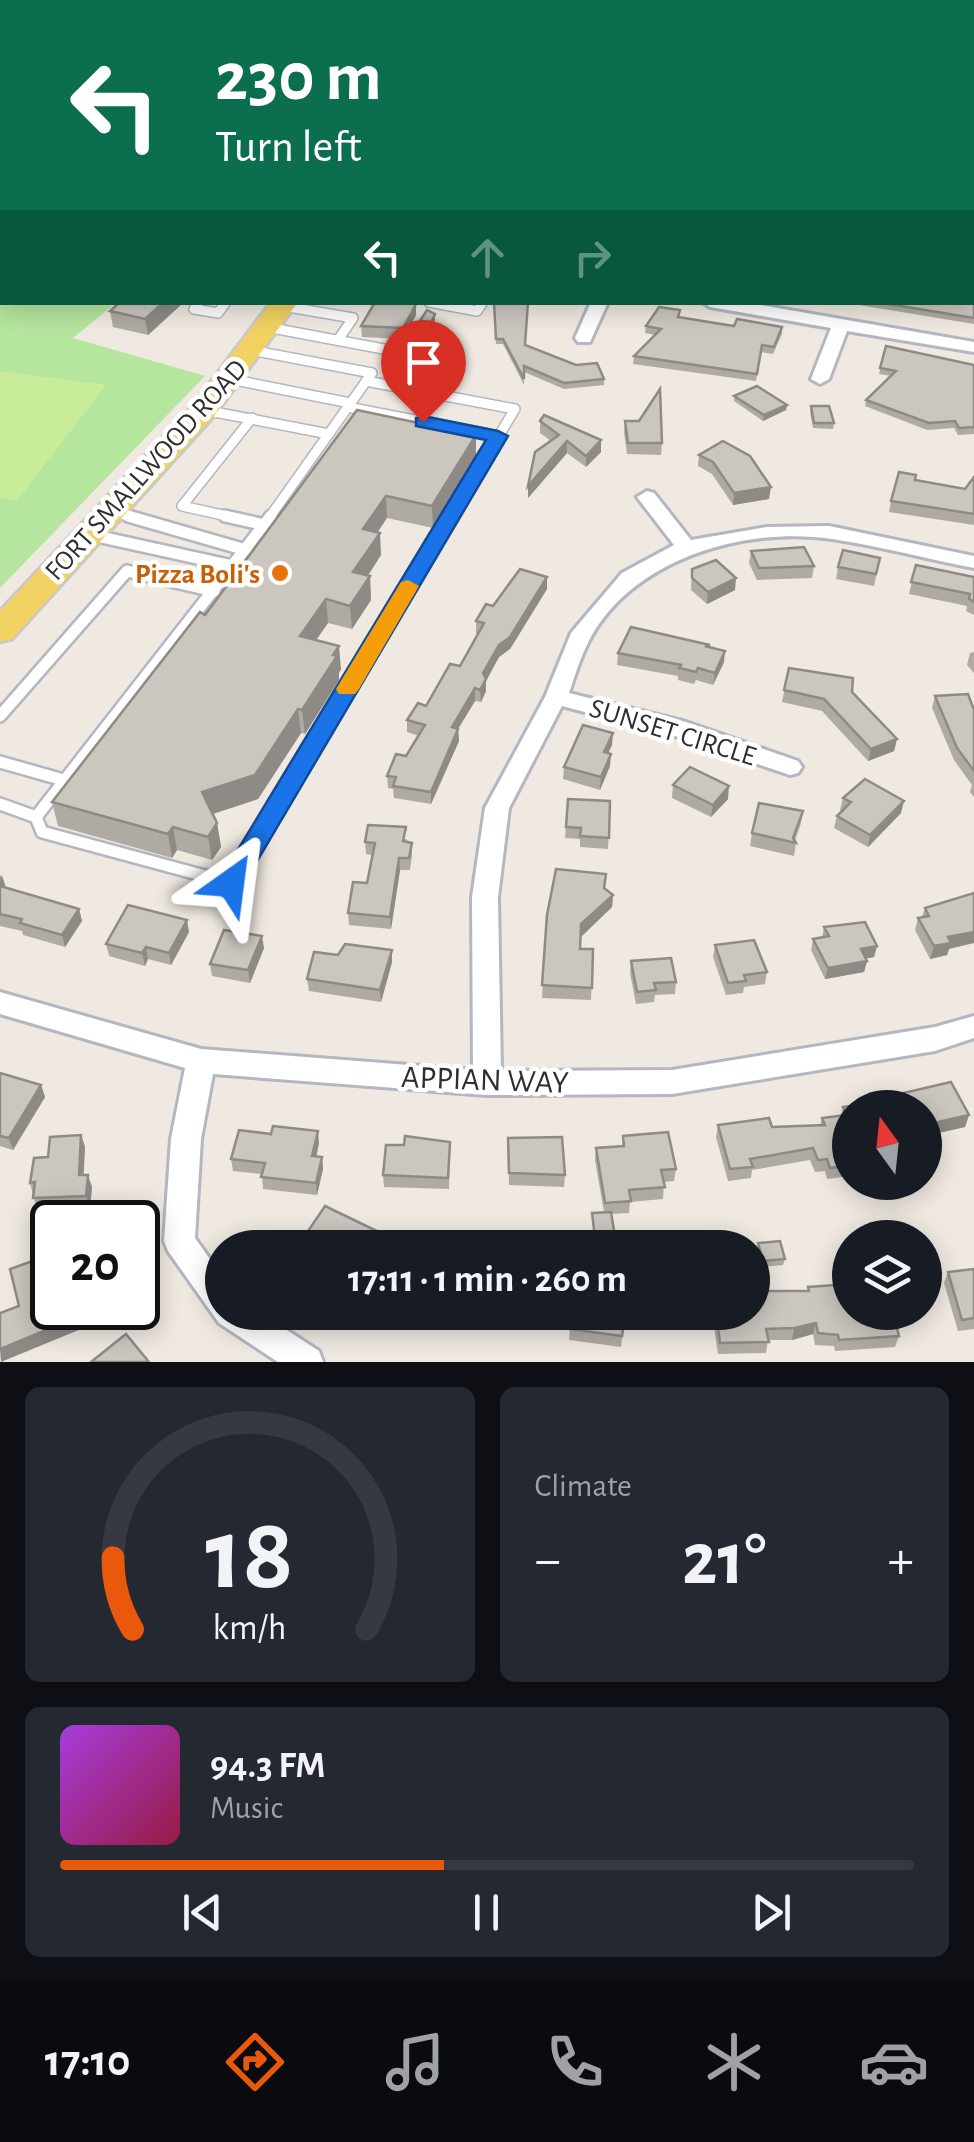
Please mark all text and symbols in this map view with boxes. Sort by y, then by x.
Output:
icon: left [50,40,180,170]
text: 230 m [215,43,382,113]
text: Turn left [215,125,362,170]
icon: left [355,230,410,285]
icon: ahead [460,230,515,285]
icon: right [565,230,620,285]
pin [381,320,466,423]
icon: arrive [396,335,451,390]
street label: FORT SMALLWOOD ROAD [40,355,253,586]
place label: Pizza Boli's [135,561,260,589]
marker: Pizza Boli's [269,562,291,584]
street label: SUNSET CIRCLE [586,694,759,771]
position arrow [179,831,283,935]
street label: APPIAN WAY [401,1061,569,1099]
north arrow [832,1090,942,1200]
map controls [832,1090,942,1330]
speed limit sign: 20 [30,1200,160,1330]
button: layers [832,1220,942,1330]
text: 17:11 · 1 min · 260 m [348,1261,627,1299]
text: Climate [535,1470,632,1502]
text: 18 [205,1504,294,1608]
text: 21° [682,1523,766,1598]
text: − [535,1533,561,1588]
text: + [888,1533,914,1588]
text: km/h [213,1610,287,1646]
text: 94.3 FM [210,1747,326,1785]
text: Music [210,1792,283,1824]
icon: previous [175,1885,230,1940]
icon: pause [459,1885,514,1940]
icon: next [744,1885,799,1940]
icon: directions [220,2027,290,2097]
icon: music [380,2027,450,2097]
icon: phone [540,2027,610,2097]
icon: climate [699,2027,769,2097]
icon: car [859,2027,929,2097]
text: 17:10 [45,2039,130,2084]

